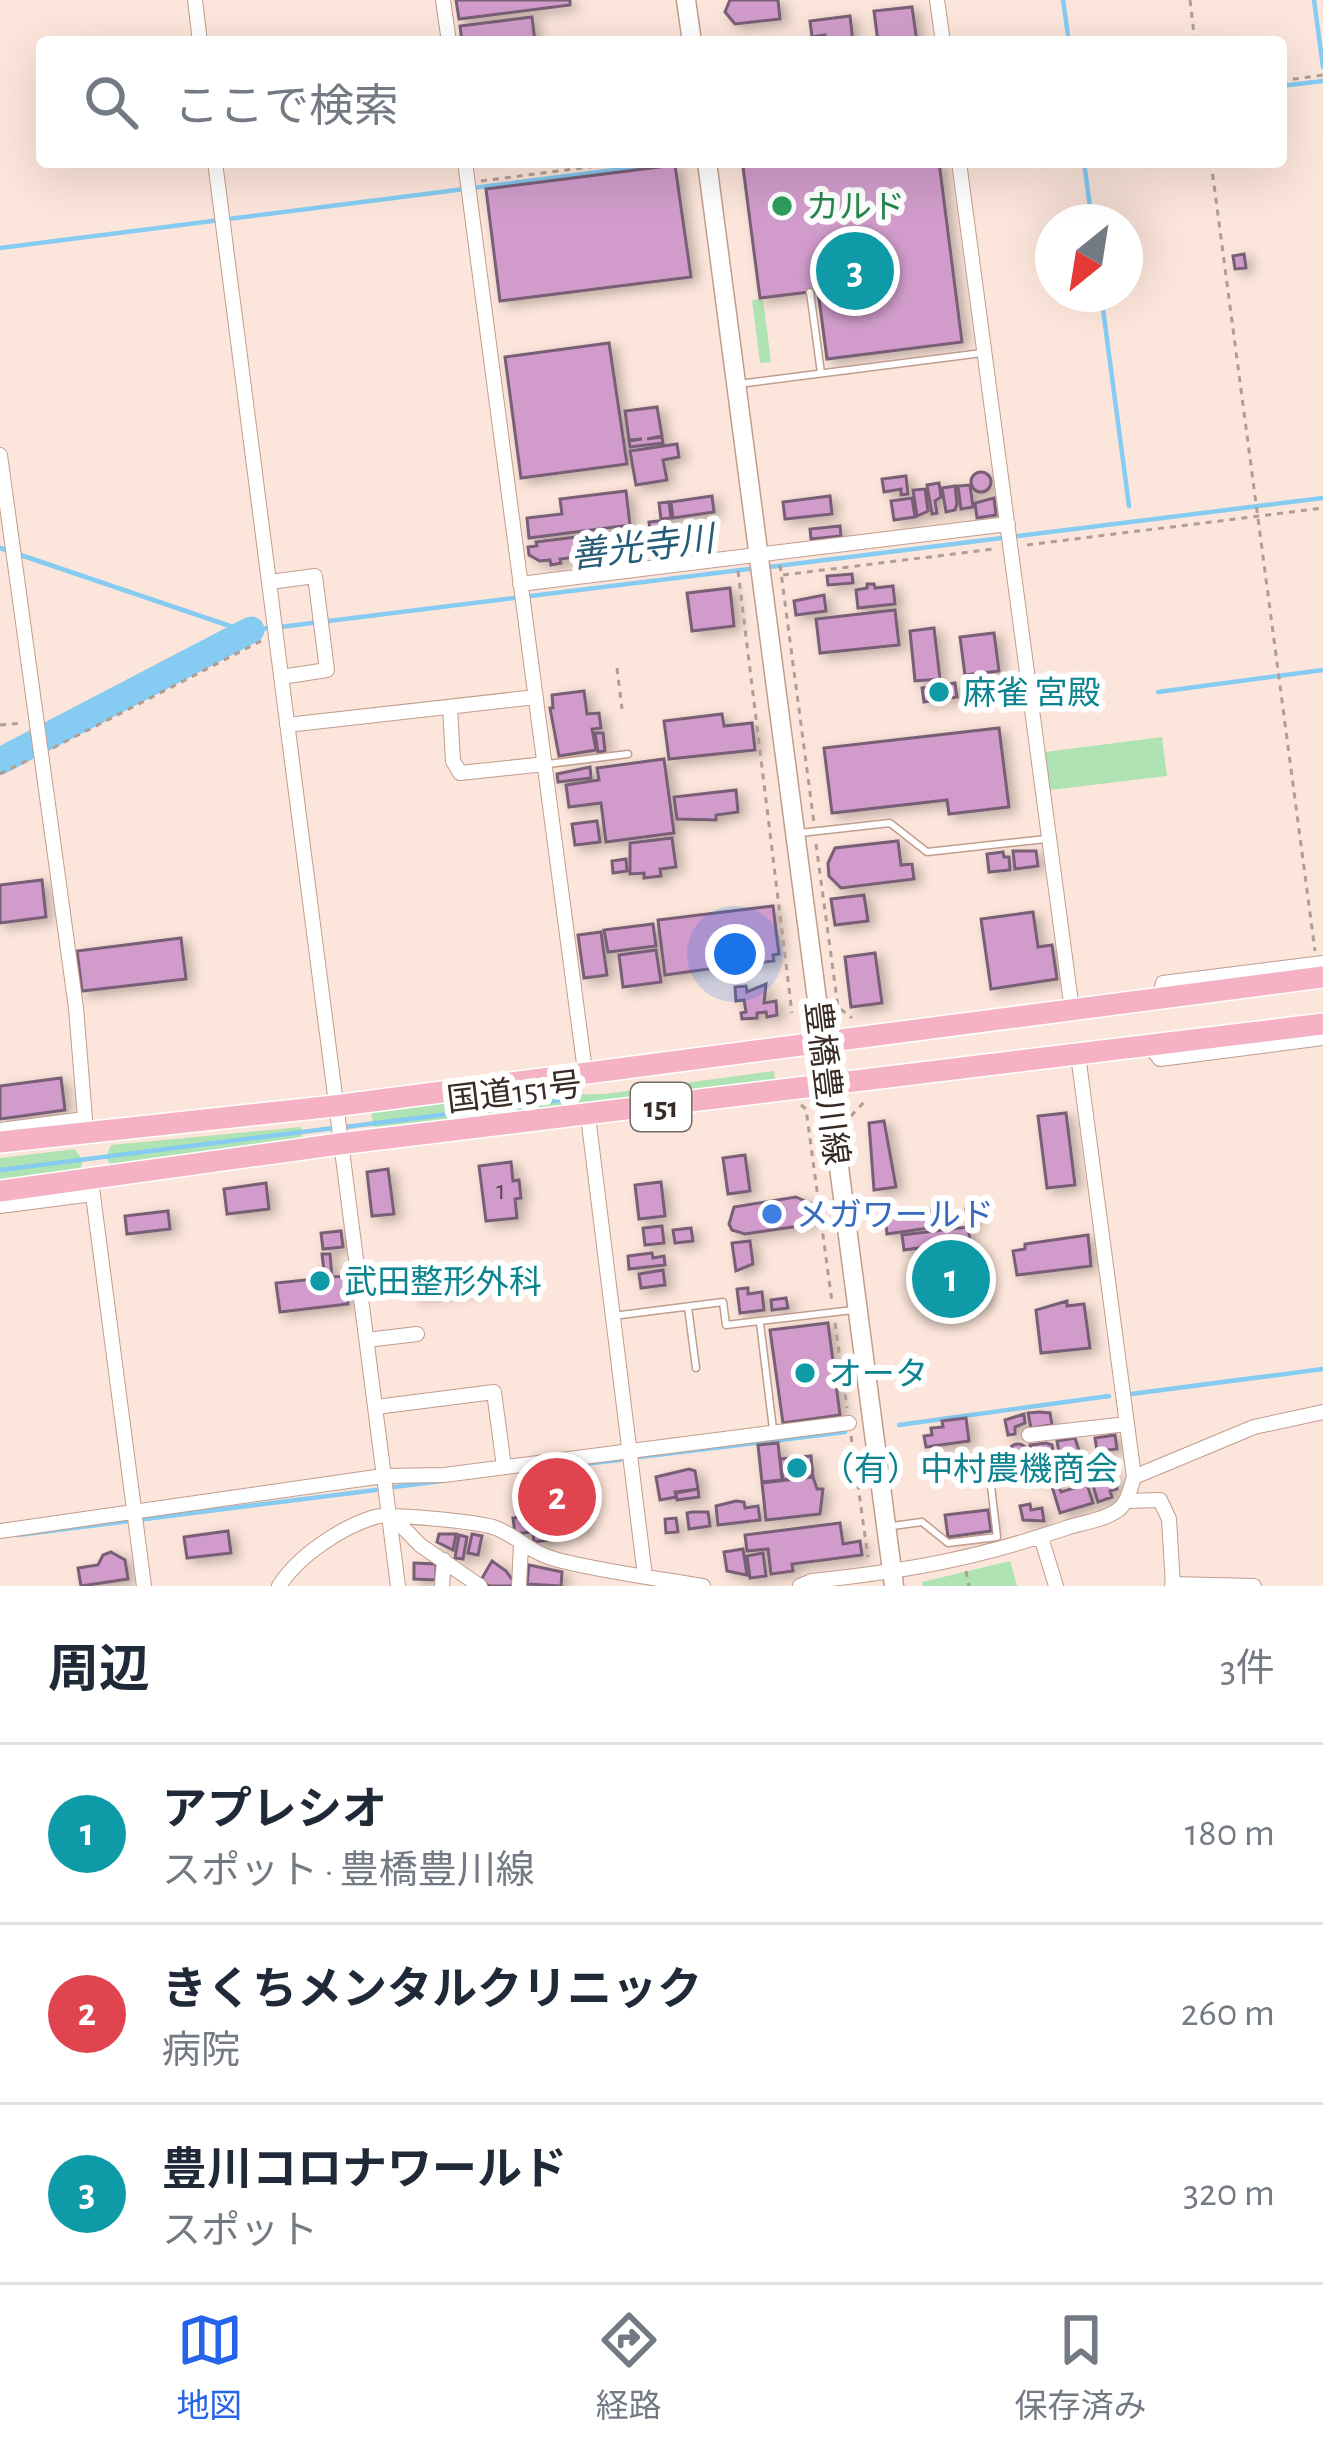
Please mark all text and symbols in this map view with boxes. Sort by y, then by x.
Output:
search box [36,36,1287,168]
icon: search [78,69,144,135]
text: ここで検索 [174,85,399,130]
place label: カルド [806,191,905,225]
marker: カルド [769,193,795,219]
north arrow [1035,204,1143,312]
pin: 3 [816,226,894,316]
water label: 善光寺川 [568,519,720,575]
place label: 麻雀 宮殿 [963,676,1100,711]
marker: 麻雀 宮殿 [926,679,952,705]
your location [705,924,765,984]
street label: 豊橋豊川線 [799,999,854,1167]
street label: 国道151号 [445,1067,584,1118]
road number: 151 [631,1083,691,1131]
house number: 1 [496,1177,506,1204]
place label: メガワールド [796,1198,994,1233]
marker: メガワールド [759,1201,785,1227]
pin: 1 [912,1234,990,1324]
place label: 武田整形外科 [344,1265,542,1300]
marker: 武田整形外科 [307,1268,333,1294]
place label: オータ [829,1358,928,1392]
marker: オータ [792,1360,818,1386]
place label: （有）中村農機商会 [821,1451,1118,1487]
pin: 2 [518,1452,596,1542]
marker: （有）中村農機商会 [784,1455,810,1481]
text: 周辺 [48,1645,150,1696]
text: 3件 [1220,1650,1275,1689]
text: アプレシオ [162,1788,387,1833]
text: 1 [80,1814,94,1853]
text: 180 m [1185,1814,1275,1853]
text: スポット · 豊橋豊川線 [162,1852,535,1891]
text: きくちメンタルクリニック [162,1968,702,2013]
text: 2 [78,1994,96,2033]
text: 260 m [1181,1994,1275,2033]
text: 病院 [162,2032,240,2071]
text: 豊川コロナワールド [162,2148,567,2193]
text: 3 [79,2174,95,2213]
text: 320 m [1183,2174,1275,2213]
text: スポット [162,2212,318,2251]
tab: 地図 [177,2307,243,2428]
tab: 経路 [596,2307,662,2428]
tab: 保存済み [1015,2307,1147,2428]

